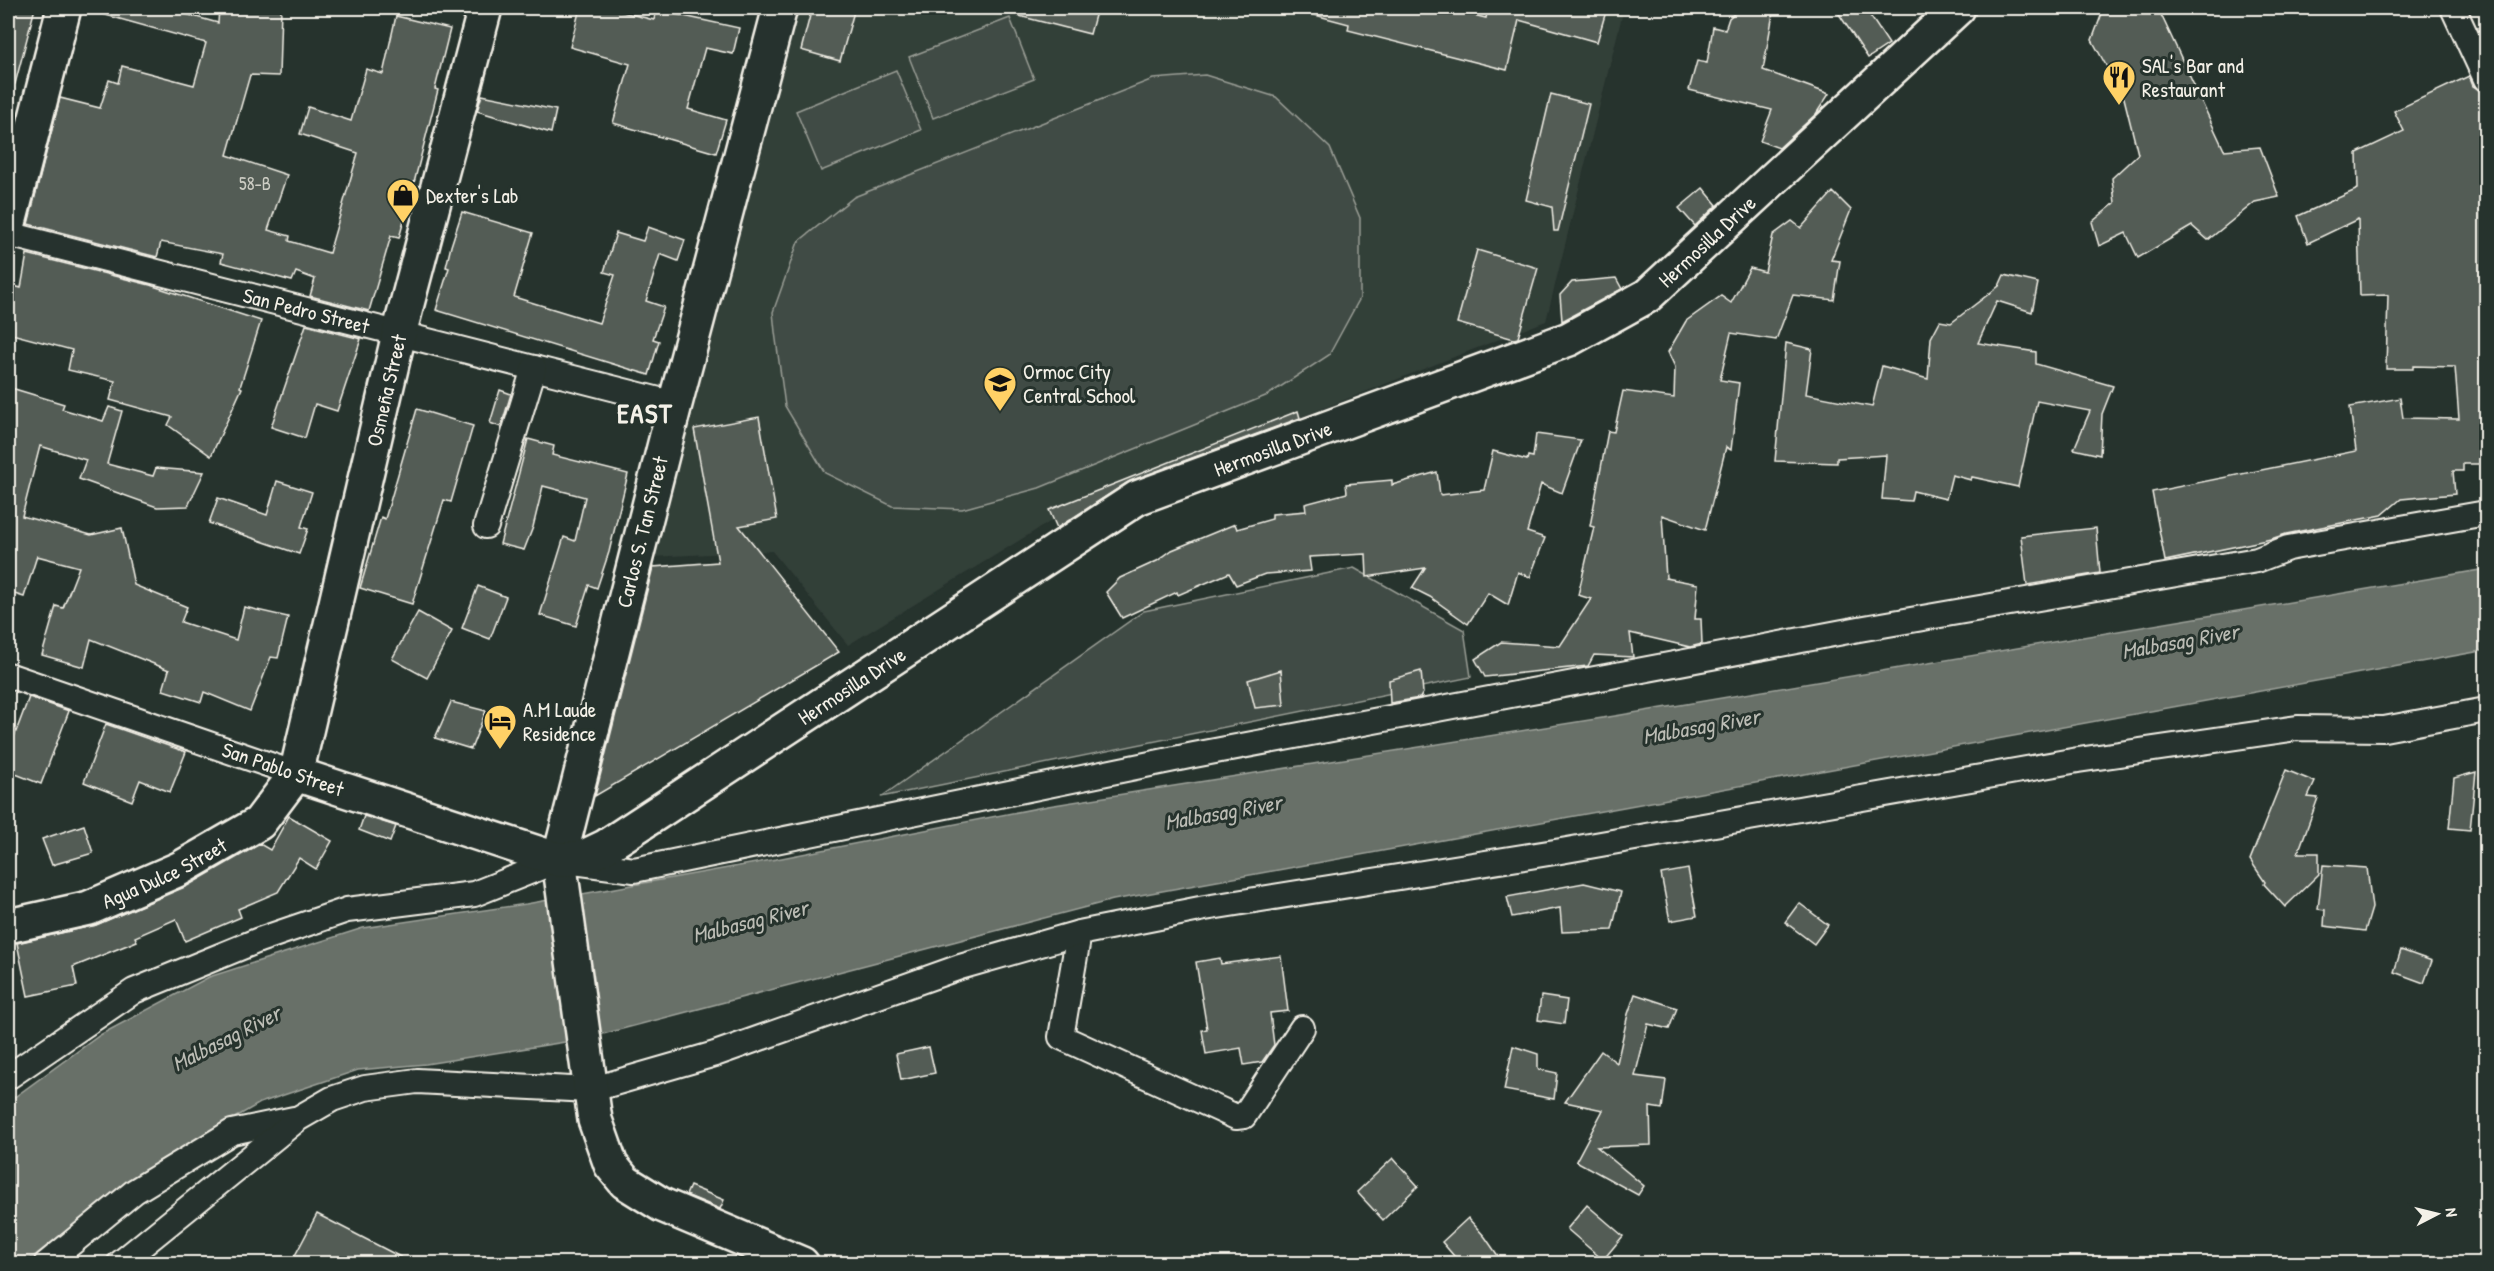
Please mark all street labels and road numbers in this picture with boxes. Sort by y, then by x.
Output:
street label: Hermosilla Drive [1651,188,1762,293]
street label: San Pedro Street [240,280,373,340]
street label: Osmeña Street [359,331,413,449]
street label: Hermosilla Drive [1210,413,1336,483]
street label: Carlos S. Tan Street [609,453,675,611]
street label: Hermosilla Drive [792,639,911,731]
street label: San Pablo Street [218,735,348,804]
street label: Agua Dulce Street [97,830,233,915]

